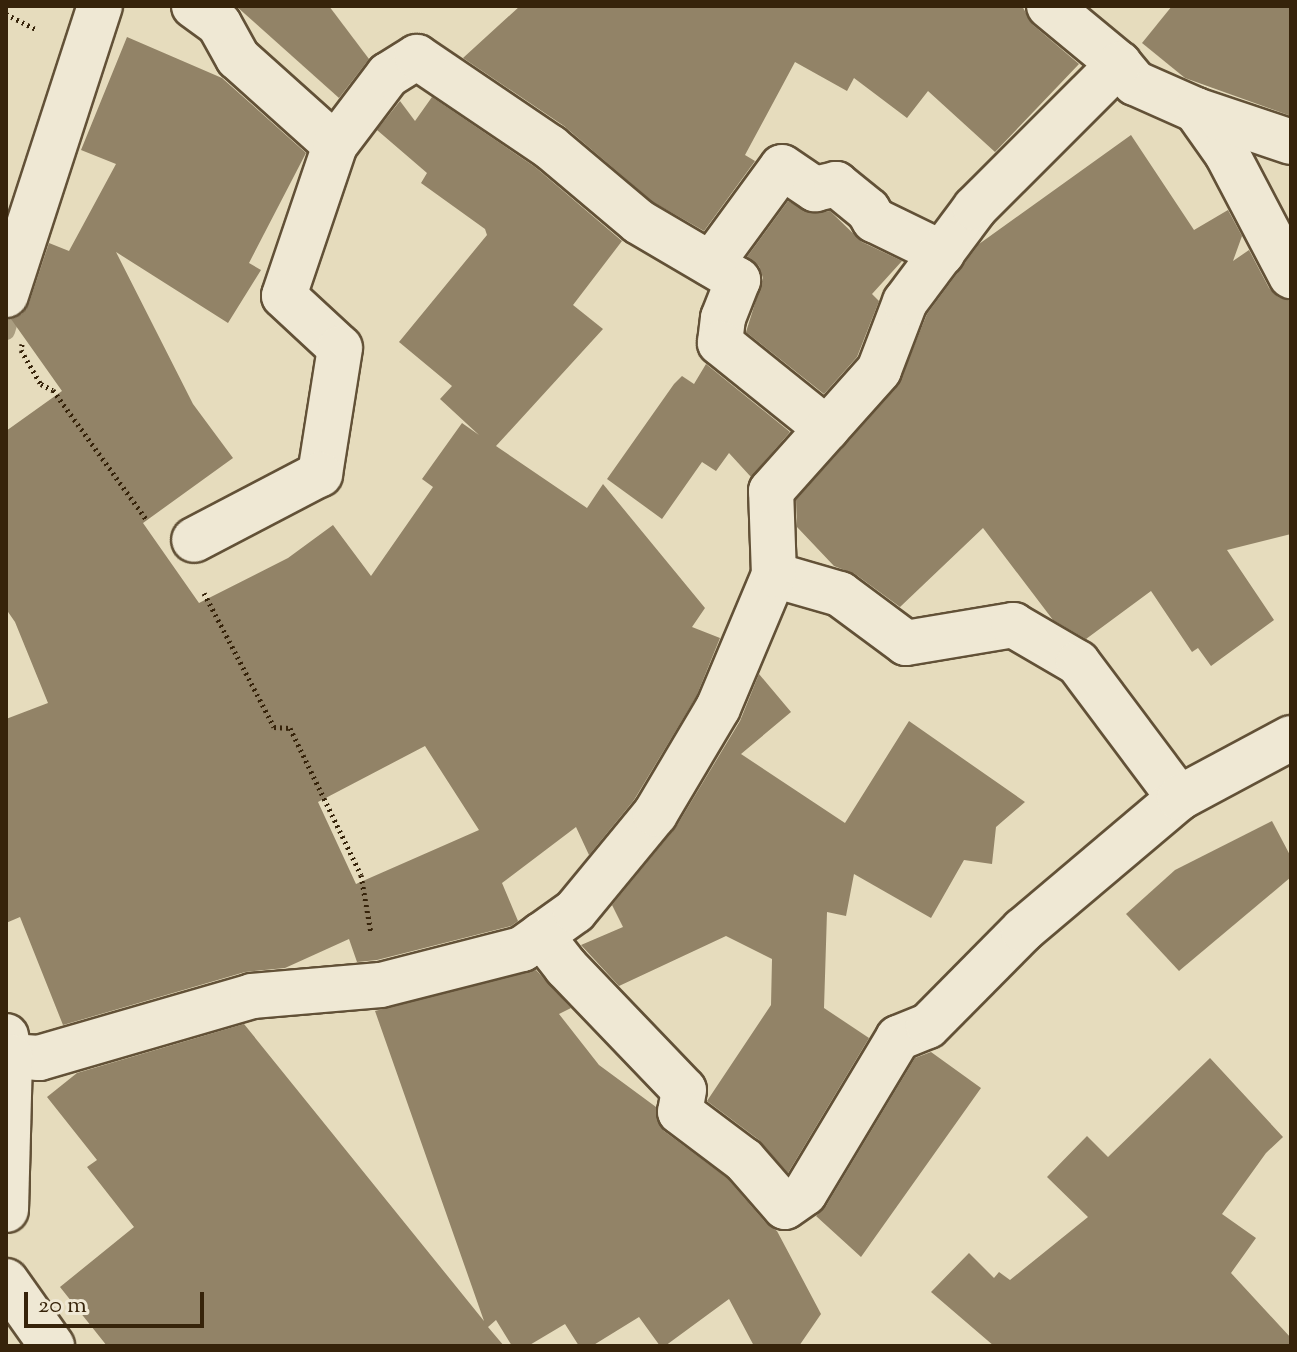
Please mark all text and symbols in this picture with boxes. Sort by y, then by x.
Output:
scale bar [28,1276,208,1326]
text: 20 m [38,1289,87,1323]

